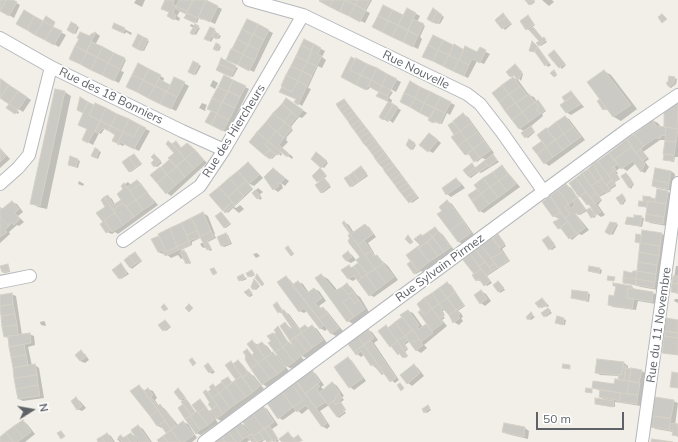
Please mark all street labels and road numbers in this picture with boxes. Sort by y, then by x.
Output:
street label: Rue Nouvelle [380,48,452,92]
street label: Rue des 18 Bonniers [57,65,165,127]
street label: Rue des Hiercheurs [199,82,269,180]
street label: Rue Sylvain Pirmez [393,231,487,305]
street label: Rue du 11 Novembre [644,266,674,384]

